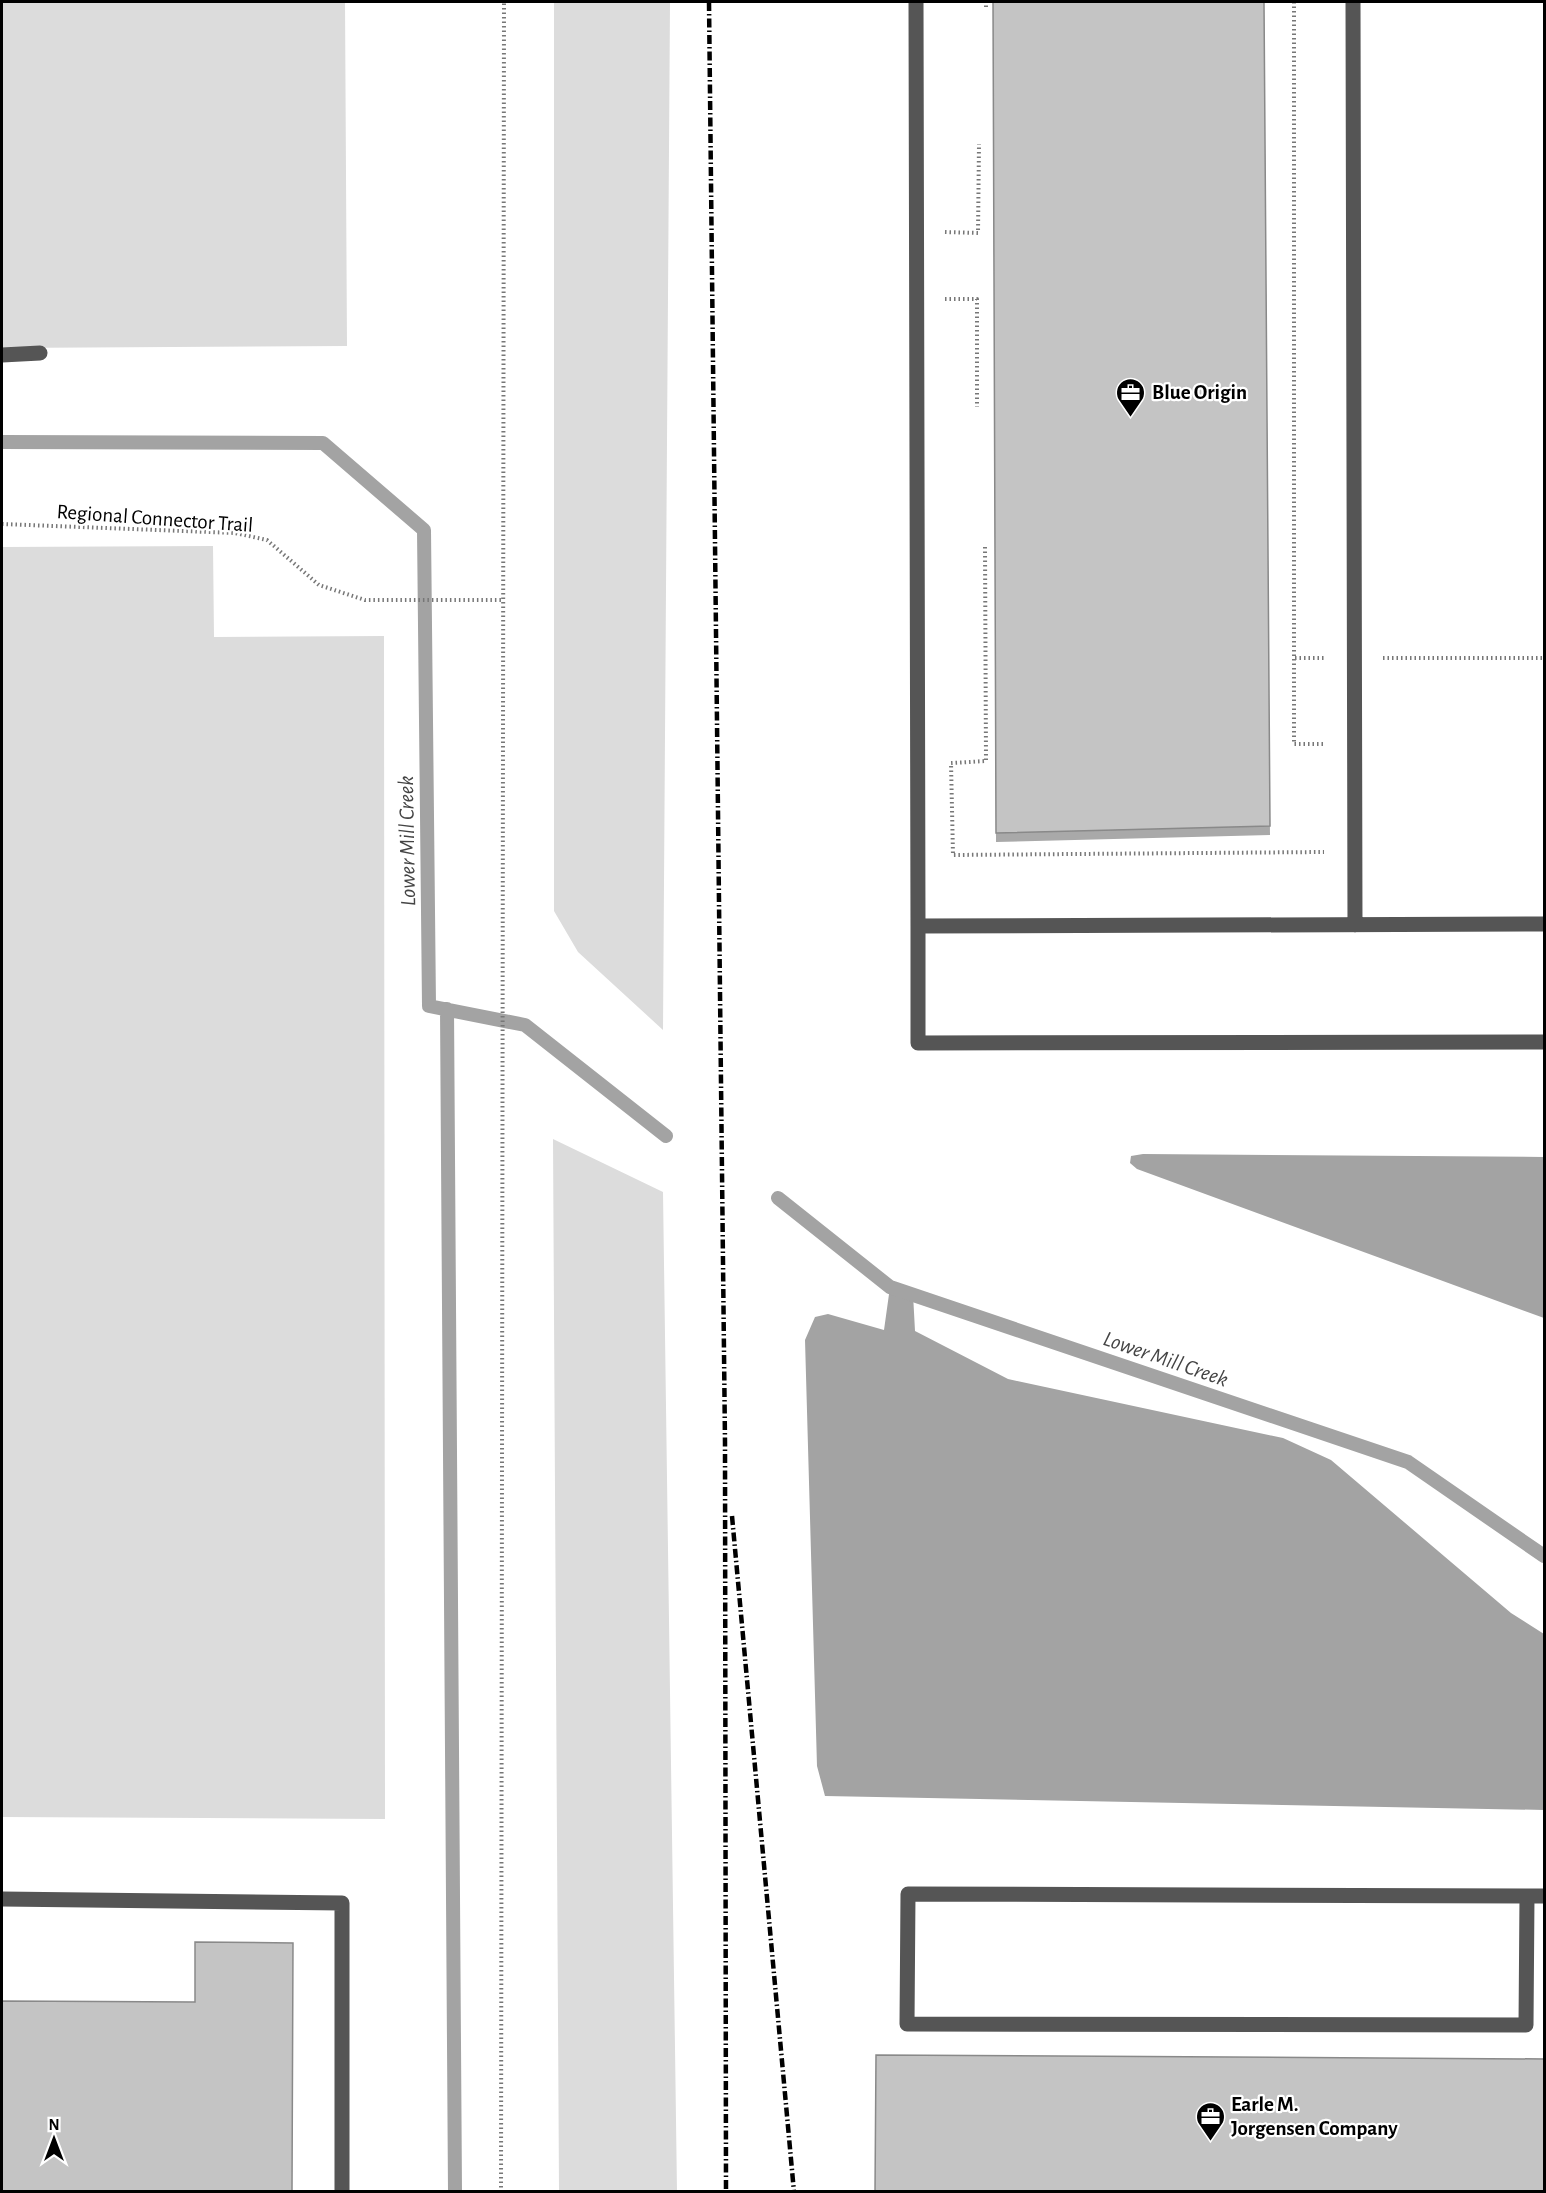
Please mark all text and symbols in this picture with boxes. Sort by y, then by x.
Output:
office icon: Blue Origin [1115,376,1147,418]
place label: Blue Origin [1152,382,1247,403]
street label: Regional Connector Trail [56,501,254,536]
water label: Lower Mill Creek [395,776,419,906]
water label: Lower Mill Creek [1100,1327,1231,1391]
place label: Earle M. Jorgensen Company [1231,2094,1398,2139]
office icon: Earle M. Jorgensen Company [1194,2100,1226,2142]
north arrow [24,2109,84,2169]
text: N [48,2117,60,2133]

